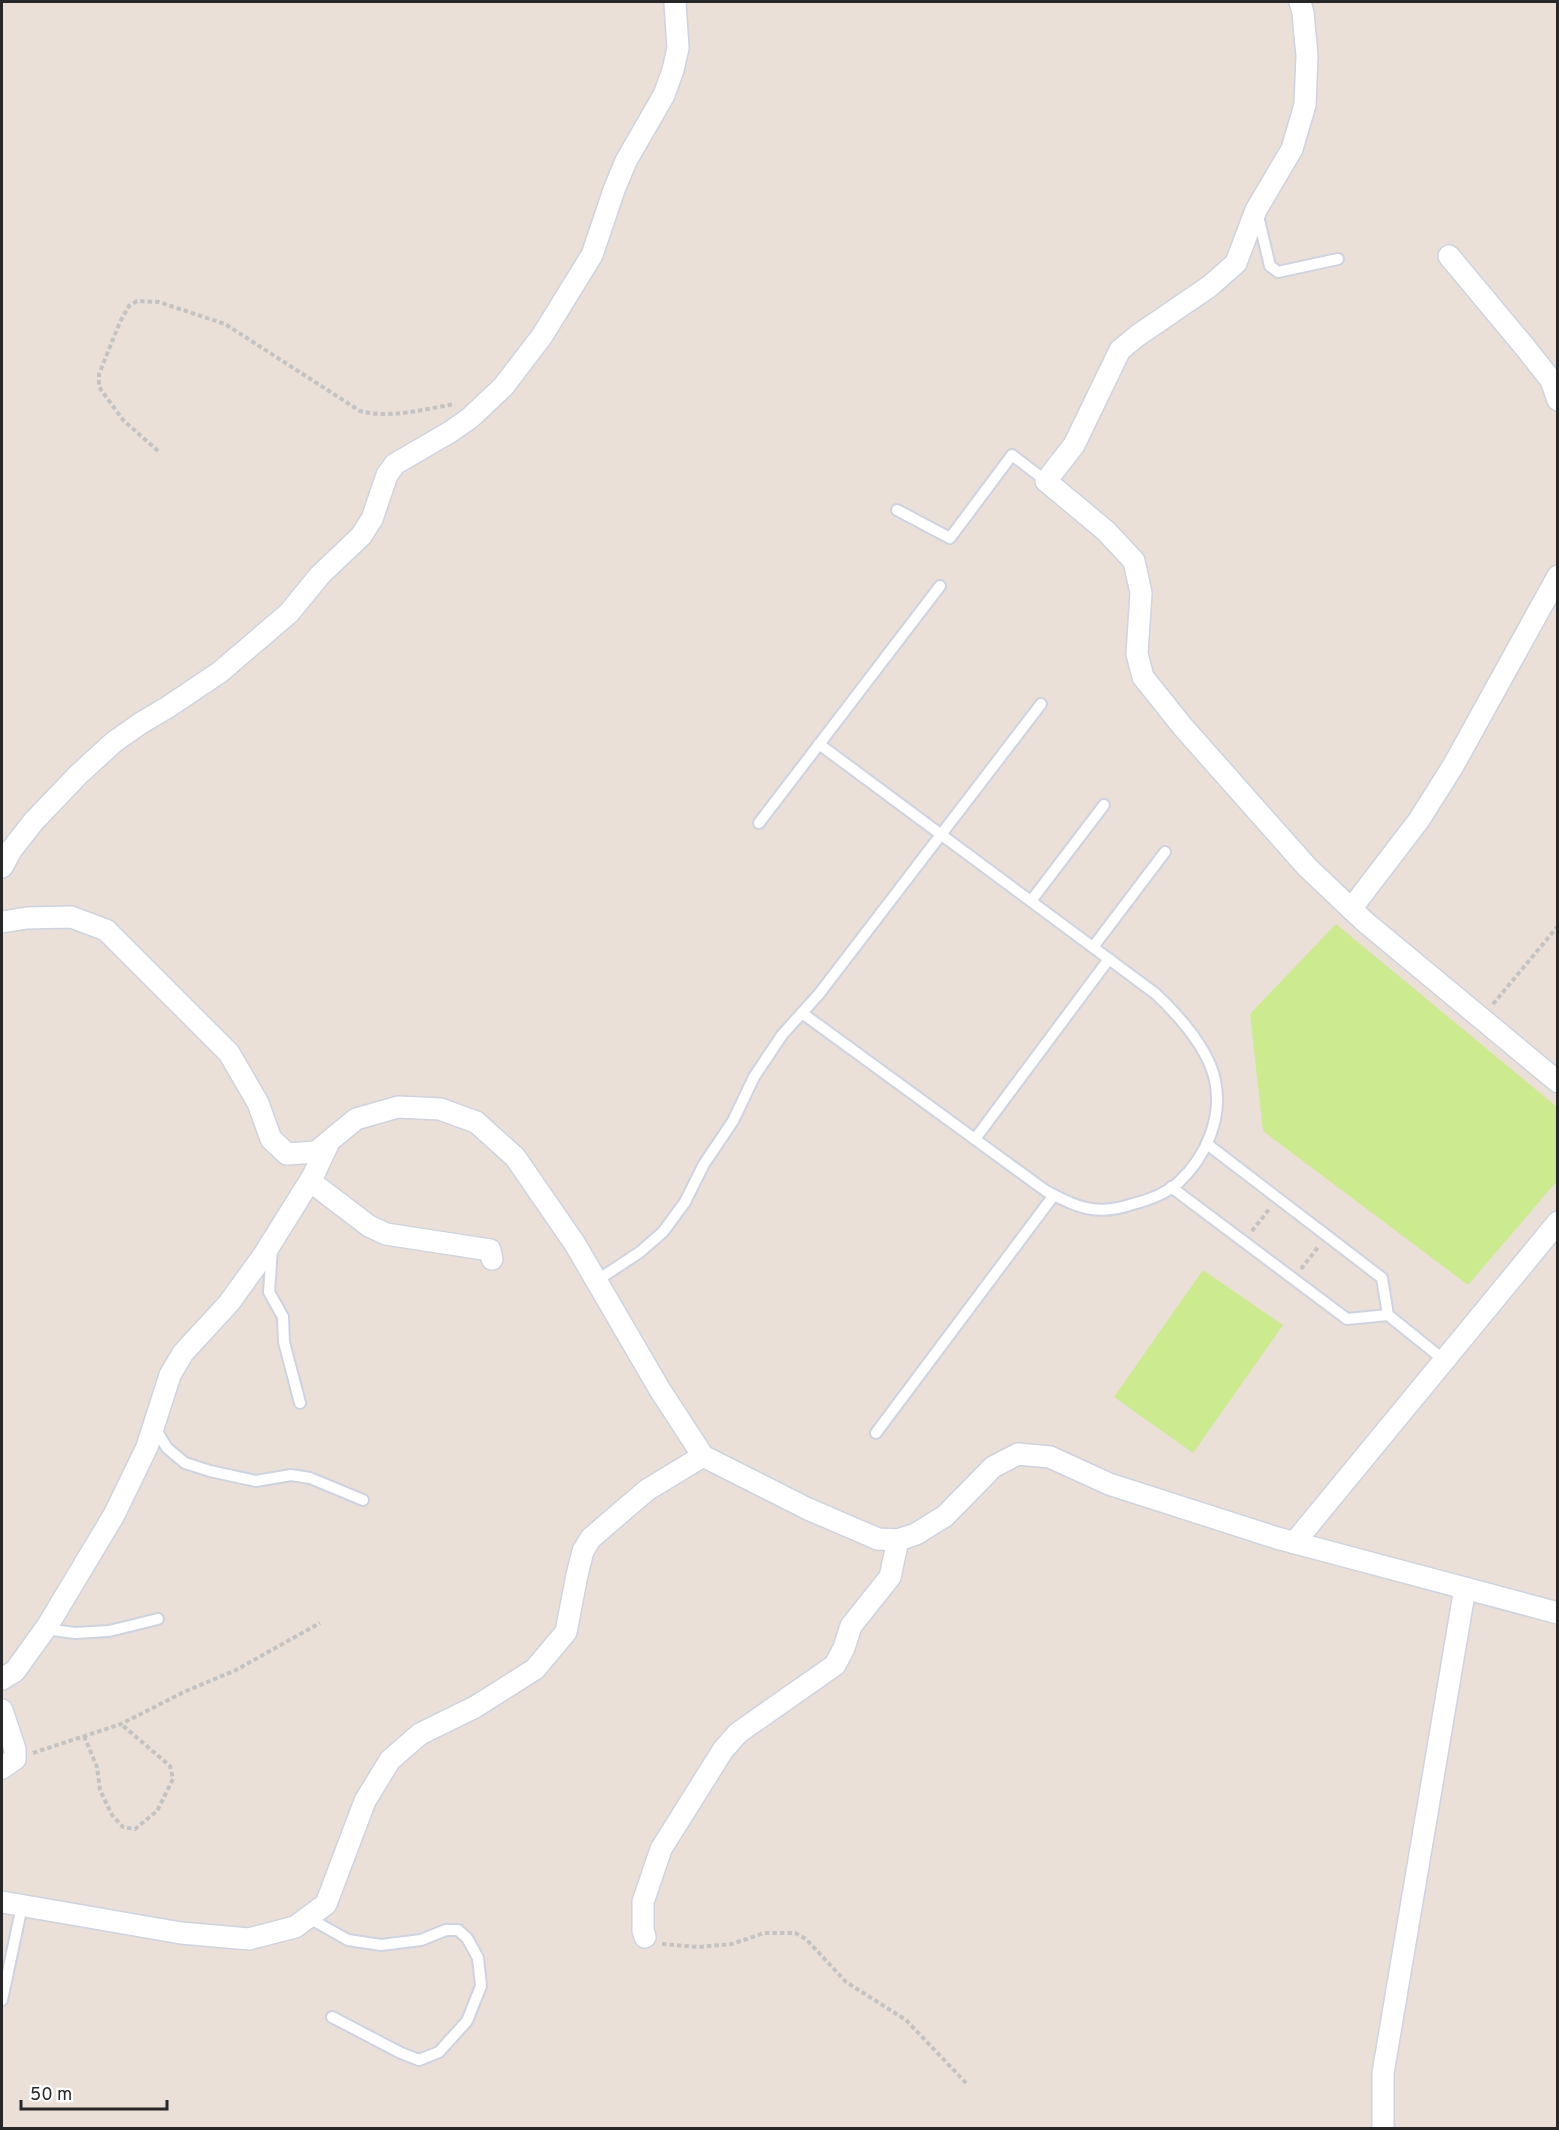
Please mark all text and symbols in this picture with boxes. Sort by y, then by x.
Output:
scale bar [21,2073,166,2111]
text: 50 m [30,2084,72,2107]

